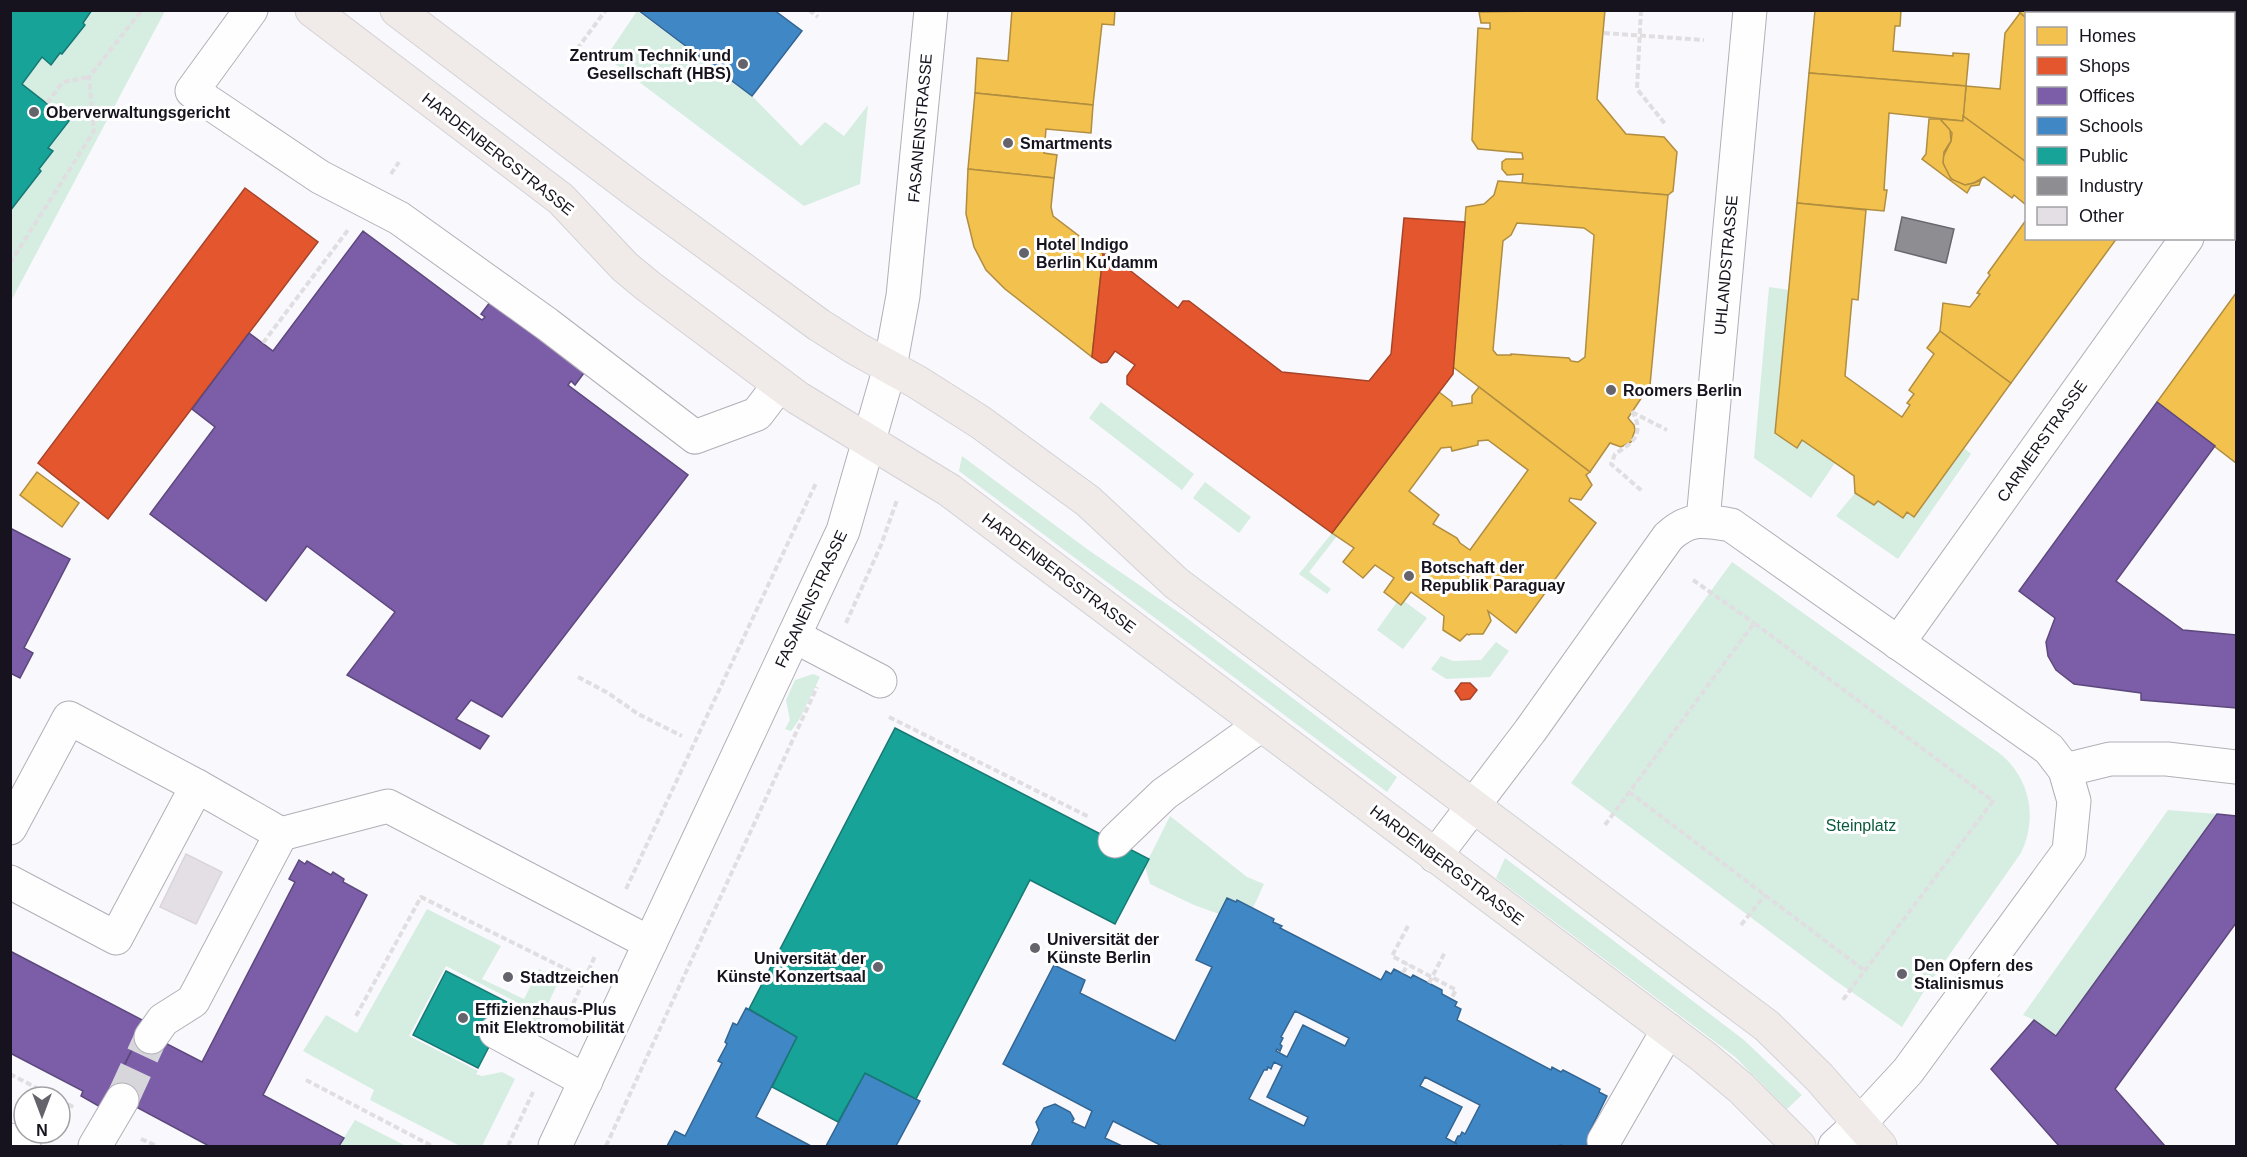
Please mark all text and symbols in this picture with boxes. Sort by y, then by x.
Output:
legend [2025,12,2235,240]
text: Homes [2079,26,2136,46]
place label: Zentrum Technik und Gesellschaft (HBS) [570,47,731,82]
street label: FASANENSTRASSE [905,53,935,203]
text: Shops [2079,56,2130,76]
marker: Zentrum Technik und Gesellschaft (HBS) [736,57,750,71]
text: Offices [2079,86,2135,106]
street label: HARDENBERGSTRASSE [419,90,577,218]
place label: Oberverwaltungsgericht [46,104,231,121]
marker: Oberverwaltungsgericht [27,105,41,119]
text: Schools [2079,116,2143,136]
place label: Smartments [1020,135,1113,152]
marker: Smartments [1001,136,1015,150]
text: Public [2079,146,2128,166]
text: Industry [2079,176,2143,196]
street label: UHLANDSTRASSE [1711,194,1741,336]
text: Other [2079,206,2124,226]
place label: Hotel Indigo Berlin Ku'damm [1036,236,1158,271]
marker: Hotel Indigo Berlin Ku'damm [1017,246,1031,260]
street label: CARMERSTRASSE [1994,377,2090,505]
place label: Roomers Berlin [1623,382,1742,399]
marker: Roomers Berlin [1604,383,1618,397]
street label: HARDENBERGSTRASSE [979,510,1139,636]
street label: FASANENSTRASSE [772,528,850,670]
place label: Botschaft der Republik Paraguay [1421,559,1565,594]
marker: Botschaft der Republik Paraguay [1402,569,1416,583]
street label: HARDENBERGSTRASSE [1367,802,1527,928]
park label: Steinplatz [1826,817,1896,834]
place label: Universität der Künste Berlin [1047,931,1159,966]
marker: Universität der Künste Berlin [1028,941,1042,955]
place label: Universität der Künste Konzertsaal [717,950,866,985]
place label: Den Opfern des Stalinismus [1914,957,2033,992]
marker: Universität der Künste Konzertsaal [871,960,885,974]
marker: Den Opfern des Stalinismus [1895,967,1909,981]
place label: Stadtzeichen [520,969,619,986]
marker: Stadtzeichen [501,970,515,984]
place label: Effizienzhaus-Plus mit Elektromobilität [475,1001,625,1036]
marker: Effizienzhaus-Plus mit Elektromobilität [456,1011,470,1025]
north arrow [12,1085,72,1145]
text: N [36,1121,48,1138]

